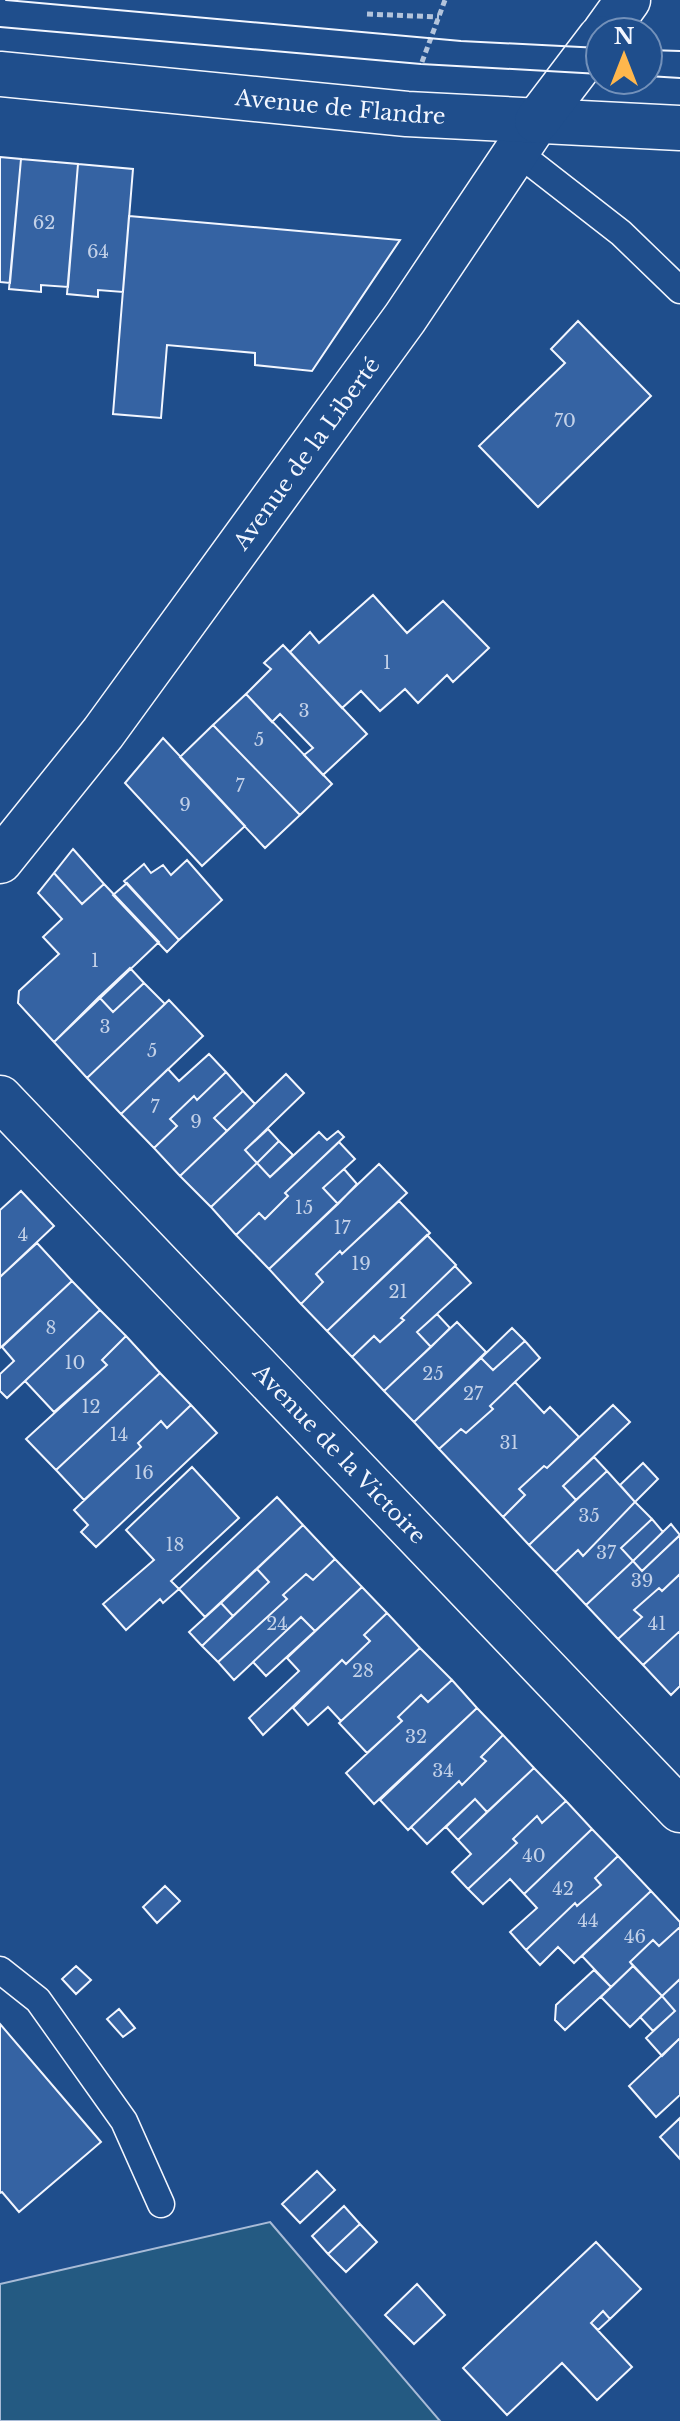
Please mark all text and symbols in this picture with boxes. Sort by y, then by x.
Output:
north arrow [584,16,664,96]
text: N [614,23,635,50]
street label: Avenue de Flandre [233,84,446,129]
house number: 62 [33,212,55,234]
house number: 64 [87,241,109,263]
street label: Avenue de la Liberté [227,352,385,556]
house number: 70 [554,410,576,432]
house number: 1 [383,652,391,674]
house number: 3 [298,700,310,722]
house number: 5 [254,729,264,751]
house number: 7 [235,775,245,797]
house number: 9 [179,794,191,816]
house number: 1 [91,950,99,972]
house number: 3 [99,1016,111,1038]
house number: 5 [147,1040,157,1062]
house number: 7 [150,1096,160,1118]
house number: 9 [190,1111,202,1133]
house number: 15 [295,1197,313,1219]
house number: 17 [333,1217,351,1239]
house number: 4 [18,1224,28,1246]
house number: 19 [351,1253,371,1275]
house number: 21 [388,1281,408,1303]
house number: 8 [46,1317,56,1339]
house number: 10 [65,1352,85,1374]
street label: Avenue de la Victoire [247,1358,432,1549]
house number: 25 [422,1363,444,1385]
house number: 27 [463,1383,484,1405]
house number: 12 [81,1396,101,1418]
house number: 14 [110,1424,128,1446]
house number: 31 [499,1432,519,1454]
house number: 16 [134,1462,154,1484]
house number: 35 [578,1505,600,1527]
house number: 18 [166,1534,184,1556]
house number: 37 [596,1542,617,1564]
house number: 39 [631,1570,653,1592]
house number: 24 [266,1613,288,1635]
house number: 41 [648,1613,666,1635]
house number: 28 [352,1660,374,1682]
house number: 32 [405,1726,427,1748]
house number: 34 [432,1760,454,1782]
house number: 40 [522,1845,546,1867]
house number: 42 [552,1878,574,1900]
house number: 44 [577,1910,599,1932]
house number: 46 [624,1926,646,1948]

